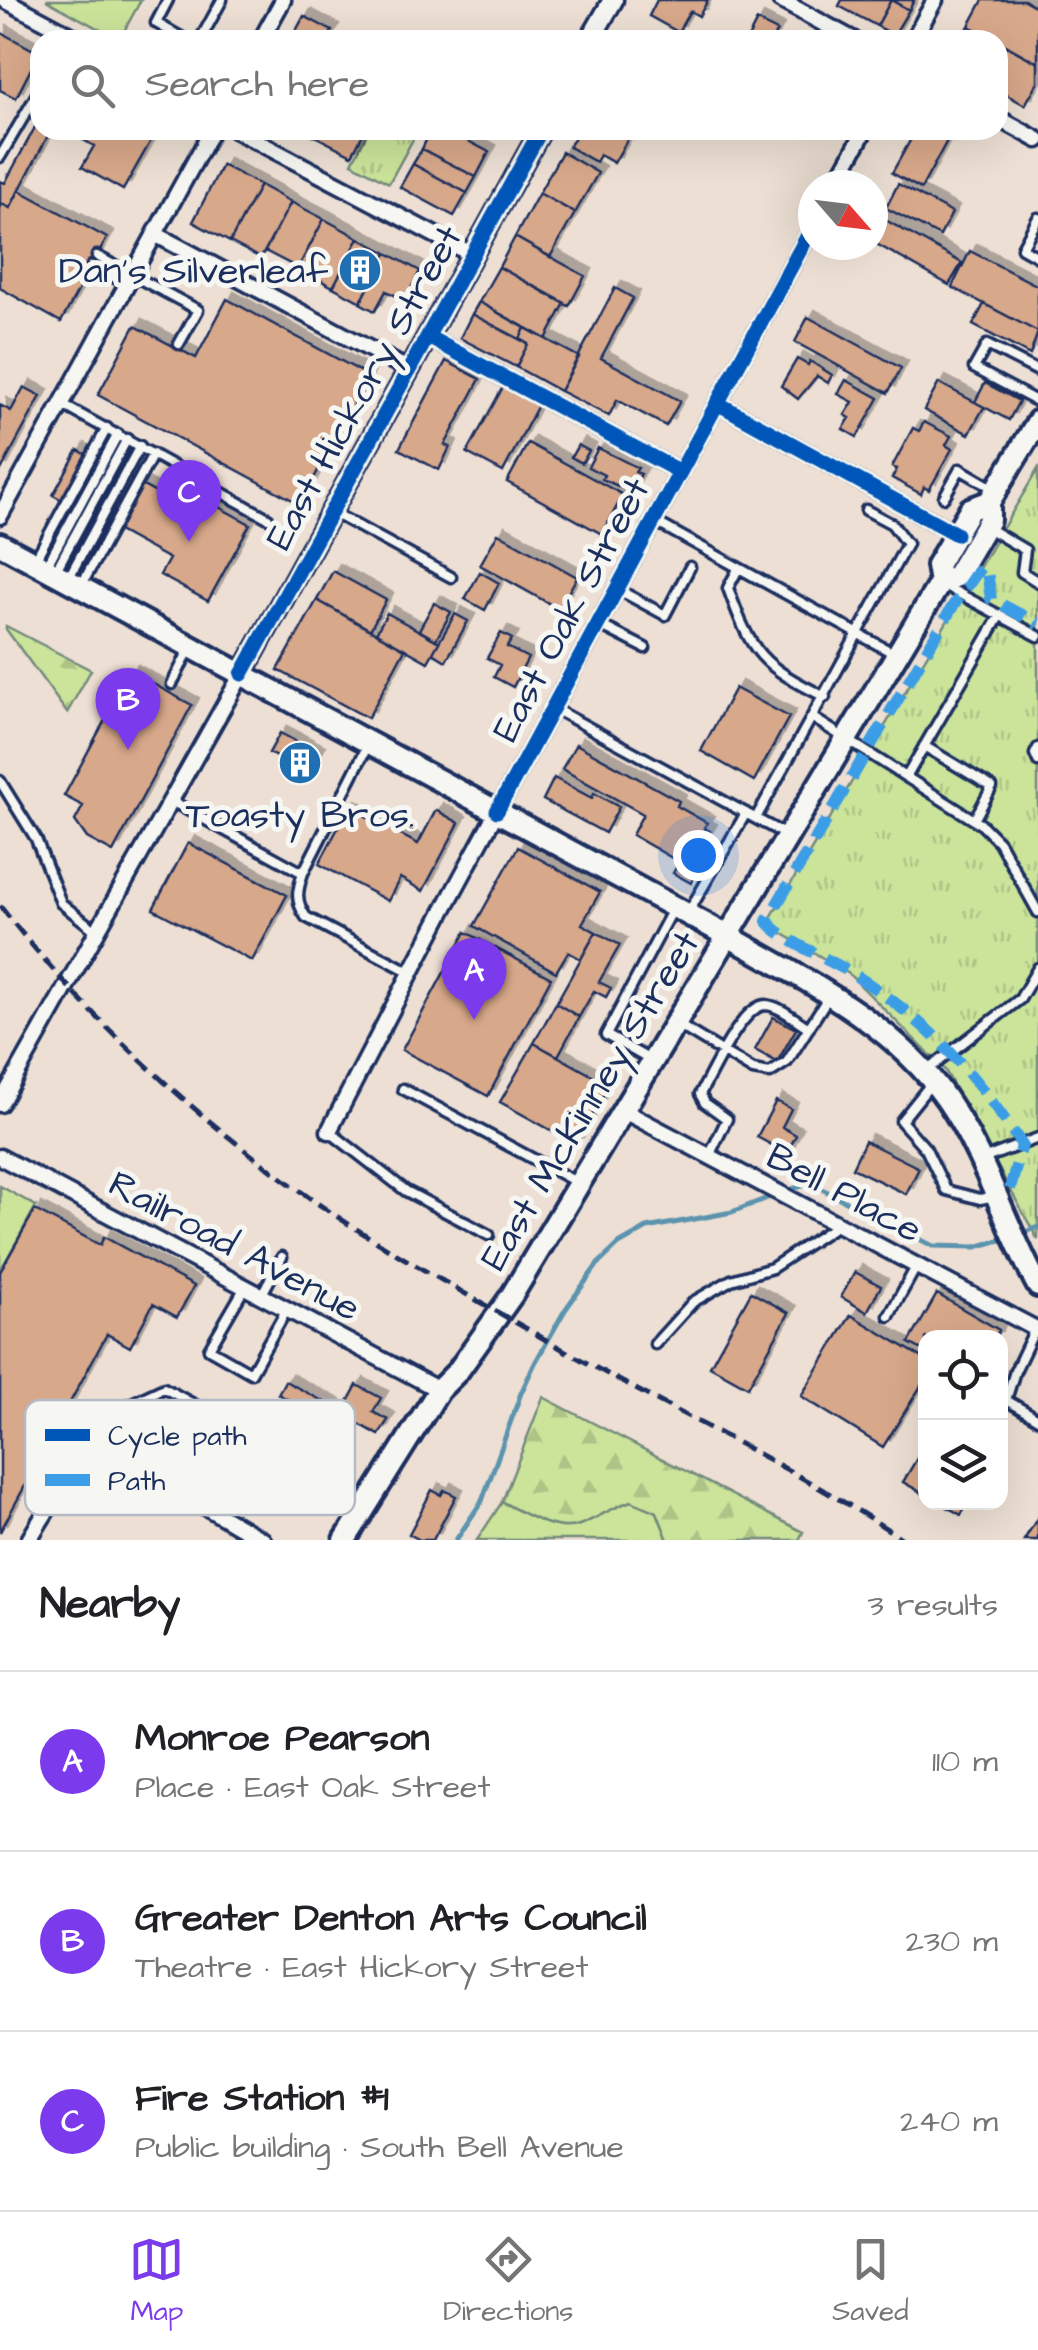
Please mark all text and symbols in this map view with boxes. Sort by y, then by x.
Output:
search box [30,30,1008,140]
icon: search [65,58,120,113]
text: Search here [145,59,369,111]
north arrow [798,170,888,260]
street label: East Hickory Street [254,217,476,560]
place label: Dan's Silverleaf [59,246,328,298]
building icon: Dan's Silverleaf [337,247,383,293]
pin: C [156,460,222,542]
street label: East Oak Street [480,469,663,751]
pin: B [96,668,160,750]
building icon: Toasty Bros. [277,740,323,786]
place label: Toasty Bros. [186,790,414,843]
your location [673,830,724,881]
street label: East McKinney Street [469,922,714,1281]
pin: A [442,938,506,1020]
street label: Bell Place [757,1131,931,1256]
street label: Railroad Avenue [99,1159,369,1335]
map controls [918,1330,1008,1510]
button: locate [918,1330,1008,1420]
legend [25,1400,355,1515]
text: Cycle path [108,1417,247,1458]
button: layers [918,1420,1008,1510]
text: Path [108,1462,165,1501]
text: Nearby [40,1576,180,1634]
text: 3 results [868,1583,998,1628]
text: Monroe Pearson [135,1713,429,1765]
text: A [62,1739,83,1784]
text: 110 m [932,1739,998,1784]
text: Place · East Oak Street [135,1765,490,1810]
text: Greater Denton Arts Council [135,1893,647,1945]
text: B [61,1919,84,1964]
text: 230 m [906,1919,998,1964]
text: Theatre · East Hickory Street [135,1945,588,1990]
text: Fire Station #1 [135,2073,389,2125]
text: C [61,2099,84,2144]
text: 240 m [900,2099,998,2144]
text: Public building · South Bell Avenue [135,2125,624,2170]
tab: Map [129,2232,184,2331]
tab: Directions [443,2232,573,2331]
tab: Saved [832,2232,909,2331]

